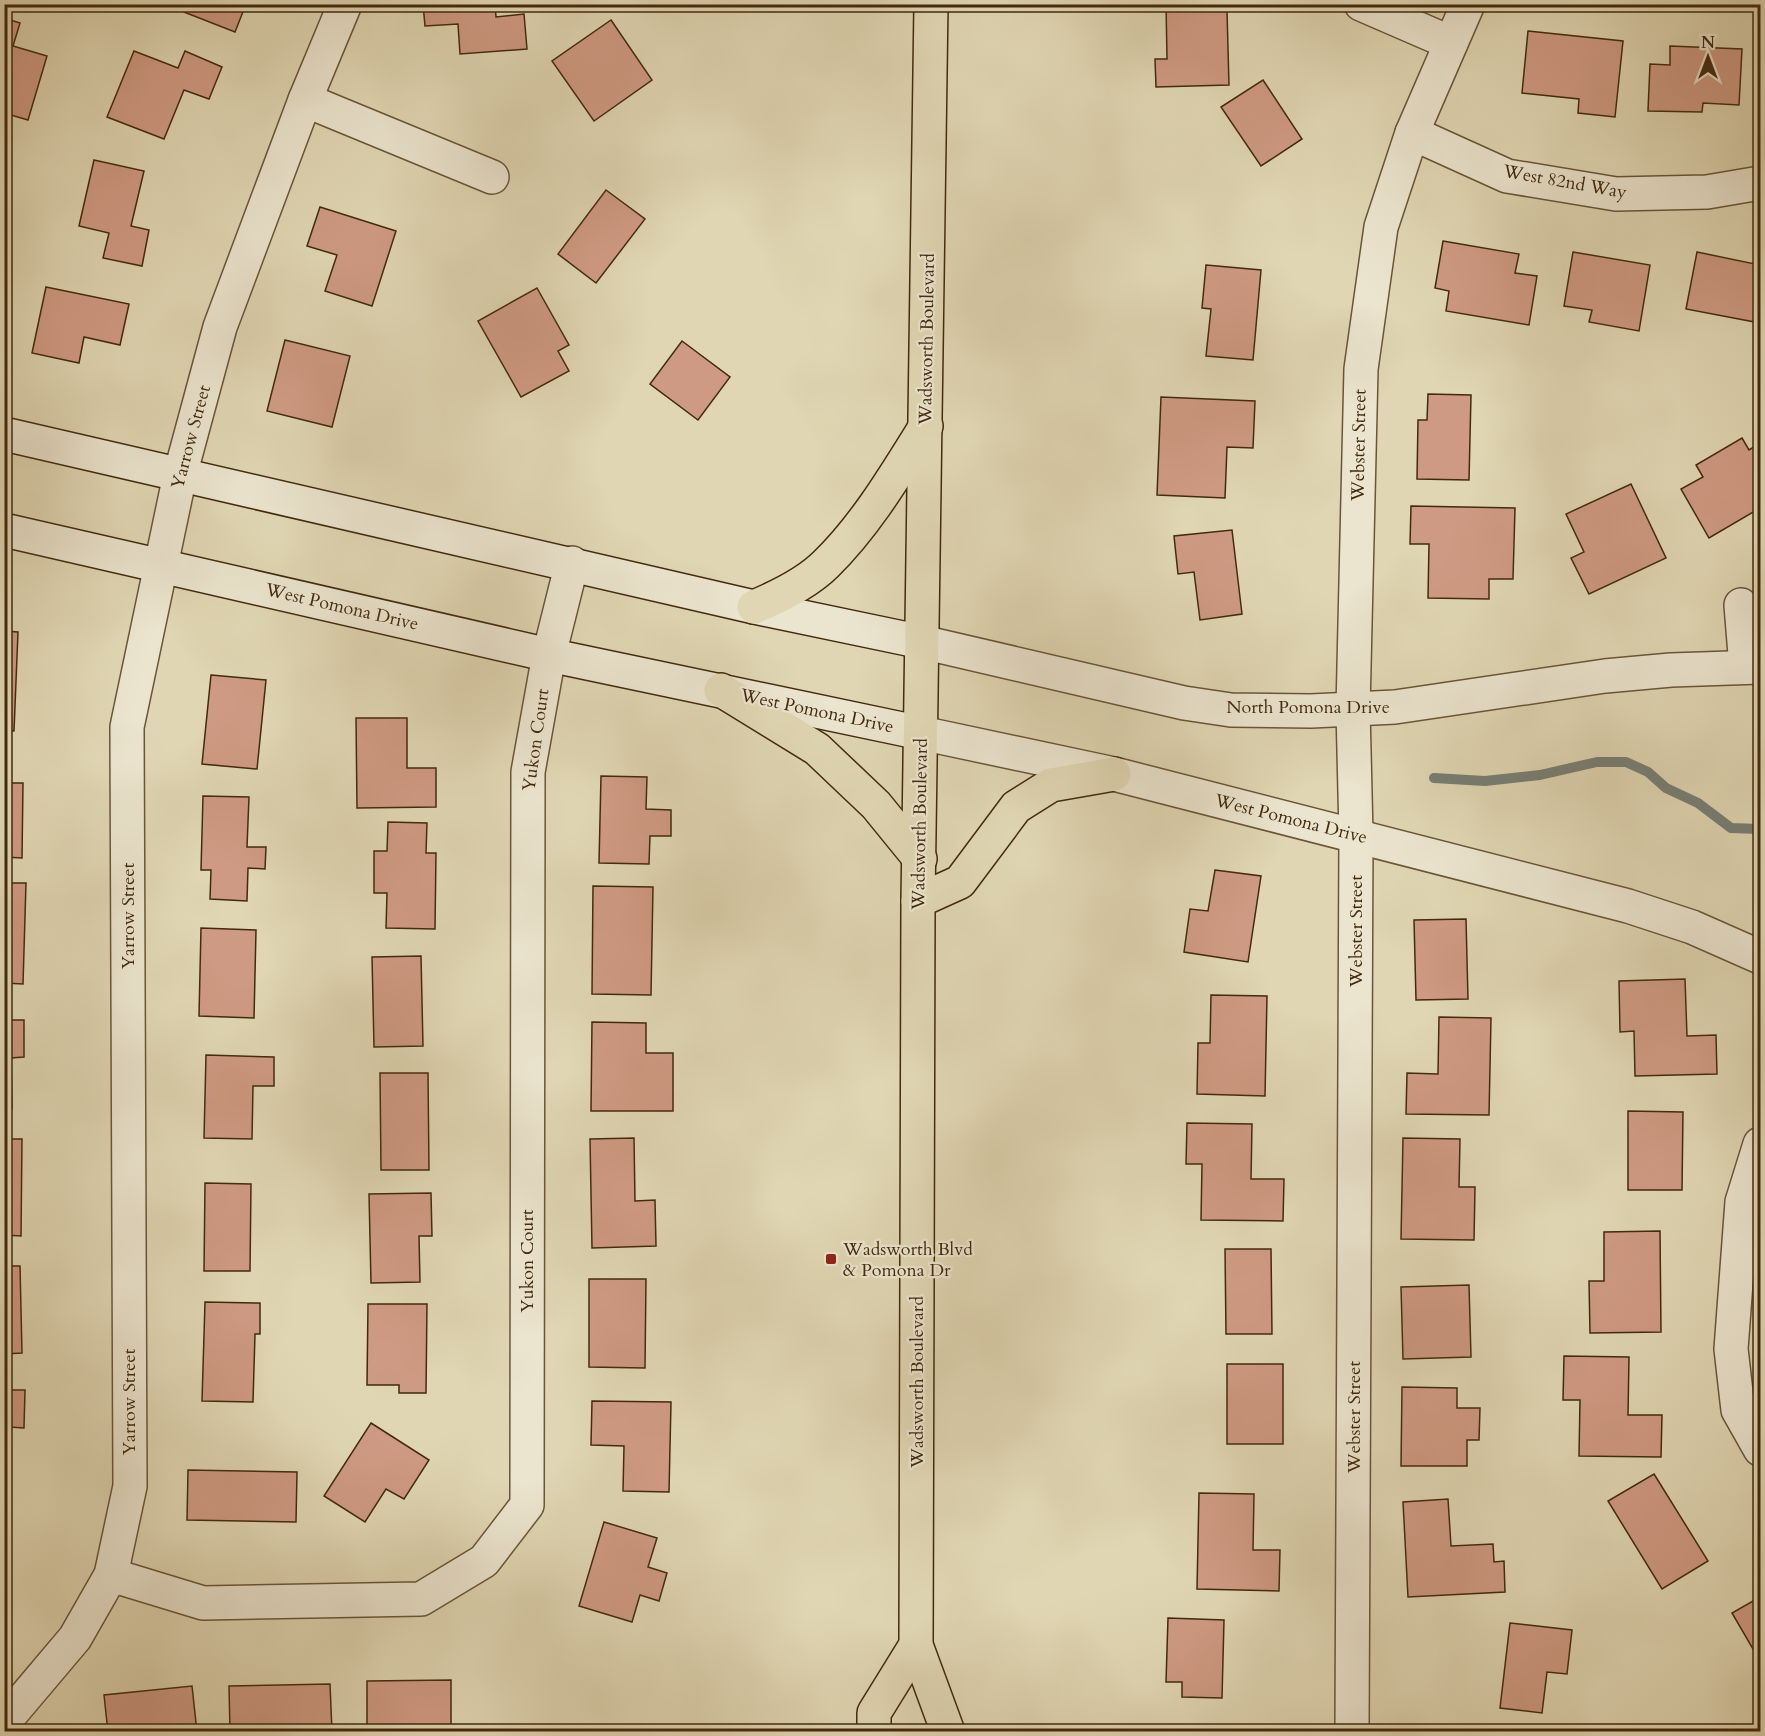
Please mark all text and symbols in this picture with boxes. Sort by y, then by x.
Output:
north arrow [1678,27,1738,87]
text: N [1701,32,1715,54]
street label: West 82nd Way [1500,159,1629,205]
street label: Wadsworth Boulevard [913,252,941,426]
street label: Yarrow Street [165,382,217,492]
street label: Webster Street [1346,388,1372,502]
street label: West Pomona Drive [262,577,421,637]
street label: West Pomona Drive [737,682,896,739]
street label: Yukon Court [516,687,556,793]
street label: North Pomona Drive [1226,695,1390,720]
street label: Wadsworth Boulevard [906,737,934,911]
street label: West Pomona Drive [1211,788,1370,850]
street label: Yarrow Street [116,862,141,969]
street label: Webster Street [1344,875,1369,988]
street label: Yukon Court [515,1209,540,1313]
place label: Wadsworth Blvd & Pomona Dr [842,1237,973,1283]
marker: Wadsworth Blvd & Pomona Dr [824,1252,838,1266]
street label: Wadsworth Boulevard [905,1296,930,1469]
street label: Yarrow Street [117,1348,142,1455]
street label: Webster Street [1342,1361,1367,1474]

